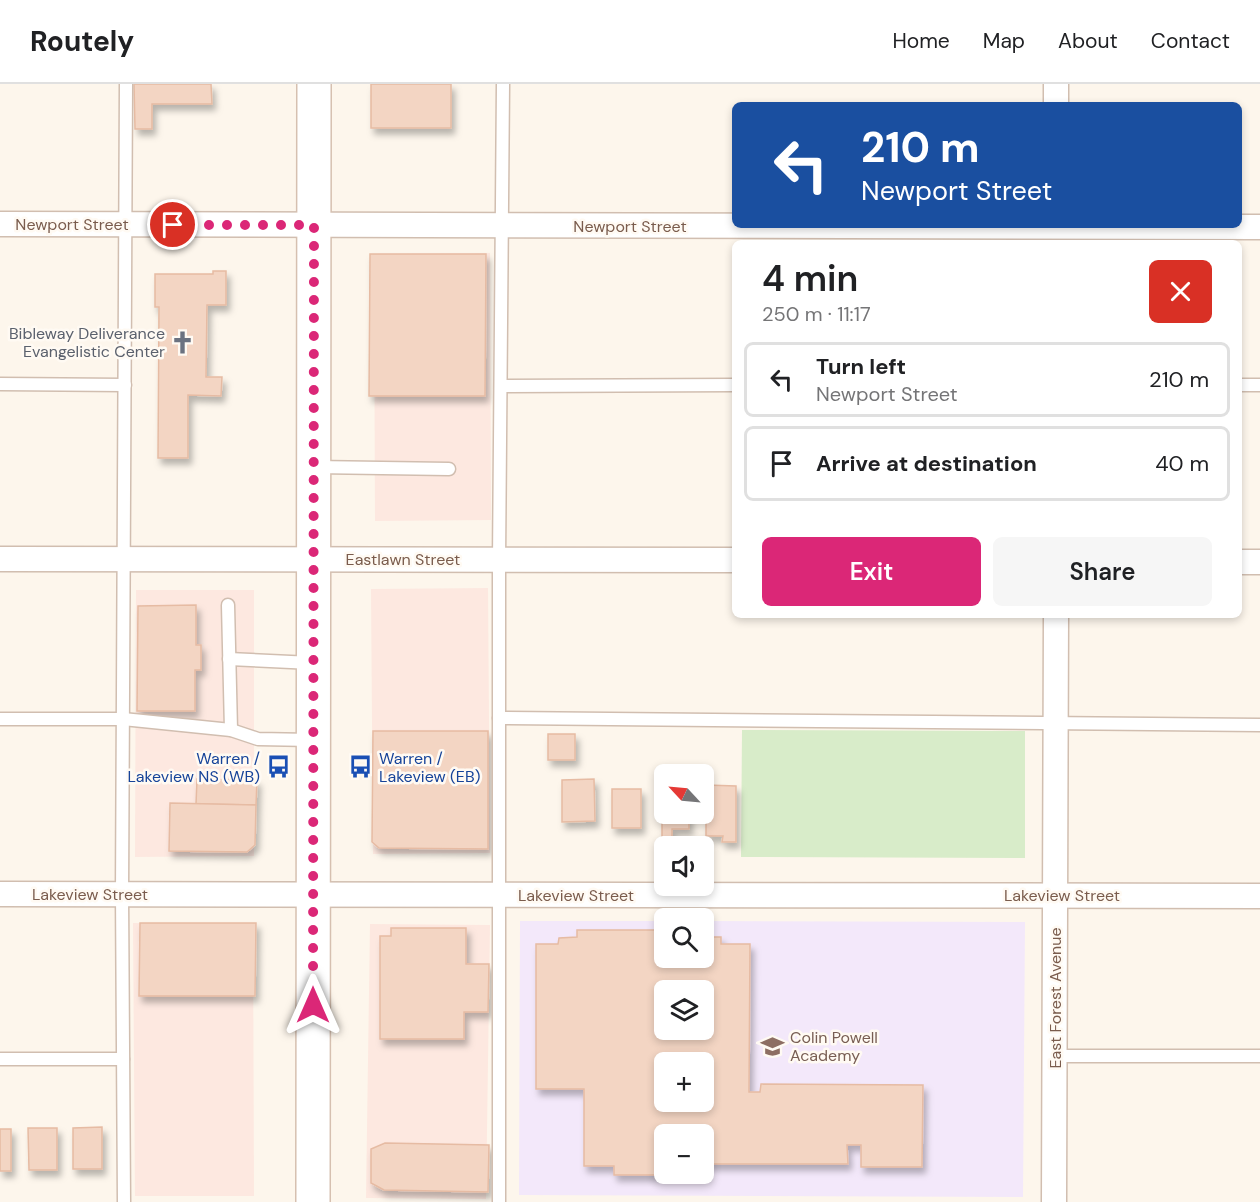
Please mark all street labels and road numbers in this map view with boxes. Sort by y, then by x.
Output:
street label: Newport Street [15,214,129,235]
street label: Newport Street [573,216,687,237]
street label: Eastlawn Street [346,549,460,570]
street label: Lakeview Street [32,884,148,905]
street label: Lakeview Street [518,885,634,906]
street label: Lakeview Street [1004,885,1120,906]
street label: East Forest Avenue [1045,928,1066,1068]

